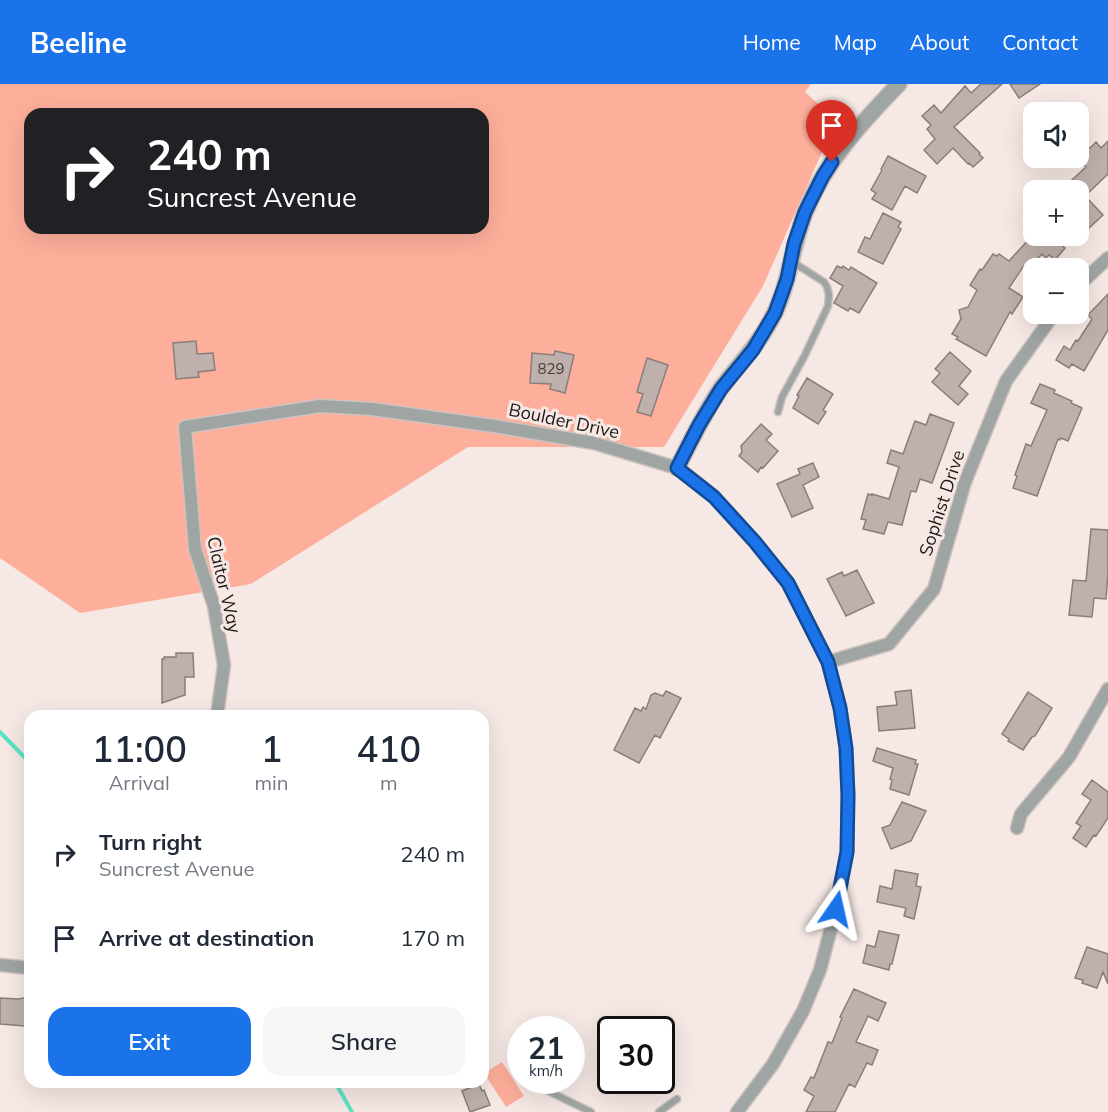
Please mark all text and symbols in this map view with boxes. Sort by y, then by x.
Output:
text: Beeline [30,25,127,60]
text: Home [743,29,801,55]
text: Map [834,29,877,55]
text: About [910,29,969,55]
text: Contact [1002,29,1078,55]
pin [806,100,857,162]
map controls [1023,102,1089,324]
button: sound [1023,102,1089,168]
icon: arrive [815,109,848,142]
text: 240 m [147,128,272,181]
icon: right [48,132,126,210]
text: Suncrest Avenue [147,180,357,214]
button: + [1023,180,1089,246]
button: − [1023,258,1089,324]
house number: 829 [537,359,565,378]
street label: Boulder Drive [507,398,622,443]
street label: Sophist Drive [914,447,970,559]
street label: Claitor Way [202,534,247,636]
text: 11:00 [92,726,187,771]
text: 1 [261,726,282,771]
text: 410 [356,726,421,771]
text: Arrival [109,770,170,795]
text: min [255,770,289,795]
text: m [380,770,398,795]
text: Turn right [99,828,202,856]
icon: right [48,838,81,871]
text: 240 m [400,840,465,868]
text: Suncrest Avenue [99,856,254,881]
position arrow [804,877,868,941]
icon: arrive [48,922,81,955]
text: Arrive at destination [99,924,314,952]
text: 170 m [400,924,465,952]
button: Exit [48,1007,251,1076]
button: Share [263,1007,465,1076]
speed limit sign: 30 [597,1016,675,1094]
text: 21 [528,1029,564,1067]
text: km/h [529,1061,563,1080]

